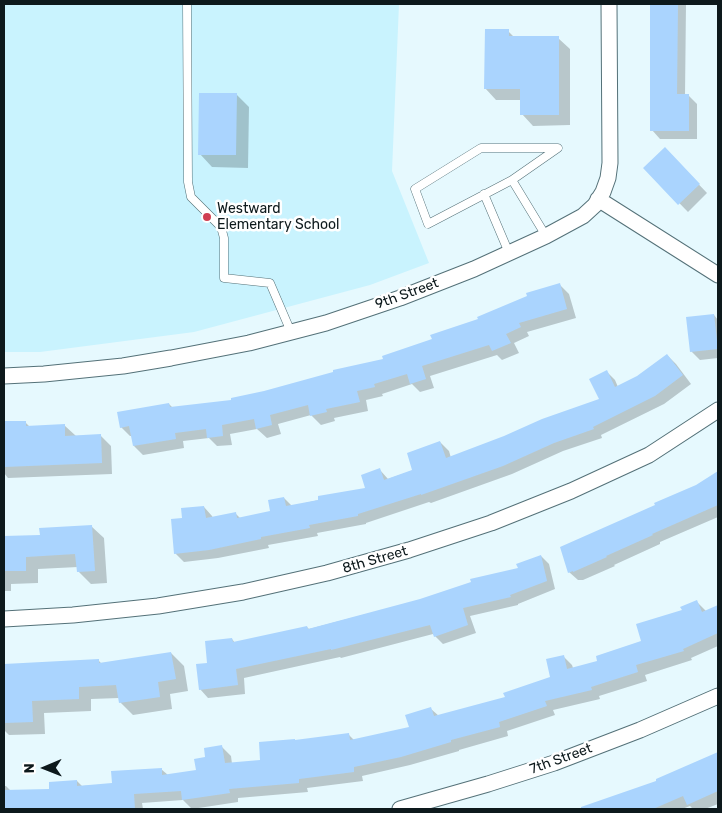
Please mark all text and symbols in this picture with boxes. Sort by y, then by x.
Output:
place label: Westward Elementary School [217,201,340,233]
marker: Westward Elementary School [201,211,213,223]
street label: 9th Street [373,275,441,313]
street label: 8th Street [341,543,409,577]
street label: 7th Street [528,740,594,778]
north arrow [20,743,70,793]
text: N [21,763,38,773]

